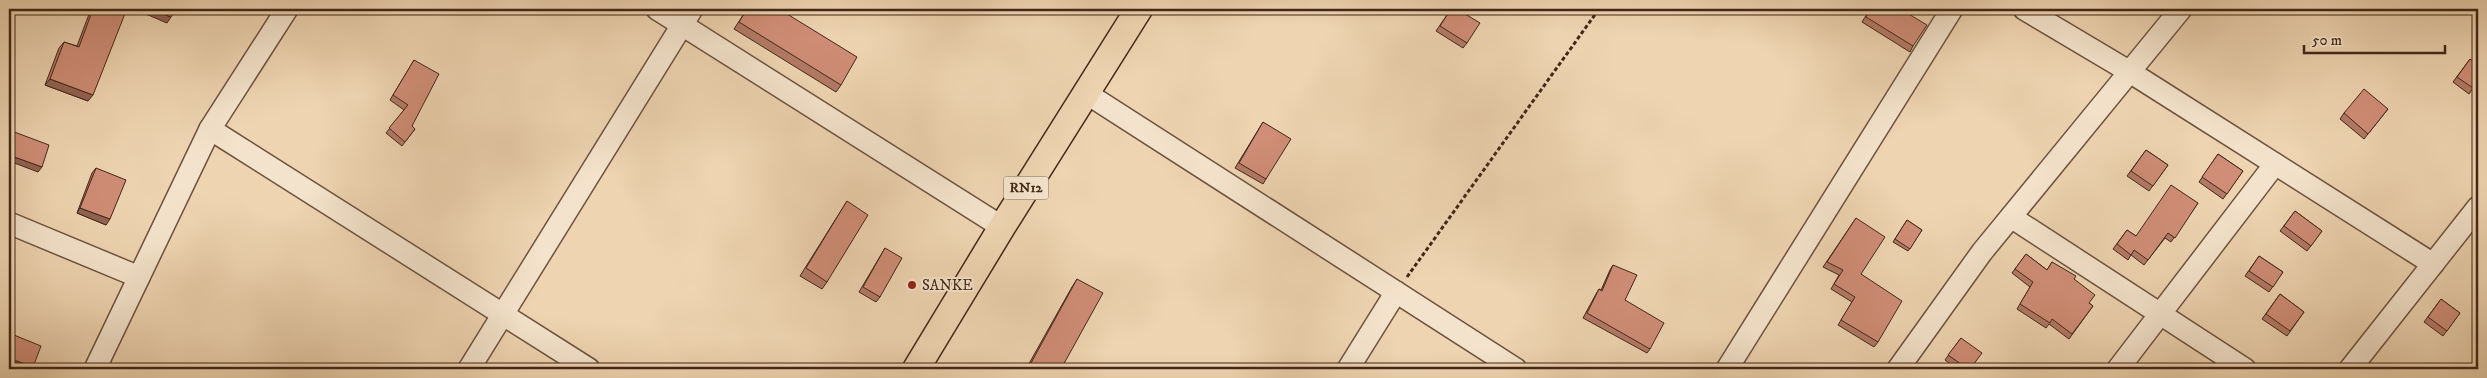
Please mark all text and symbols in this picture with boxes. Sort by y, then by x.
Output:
scale bar [2304,22,2446,54]
text: 50 m [2312,31,2342,50]
road number: RN12 [1004,177,1048,200]
place label: SANKE [922,276,973,295]
marker: SANKE [906,279,918,291]

